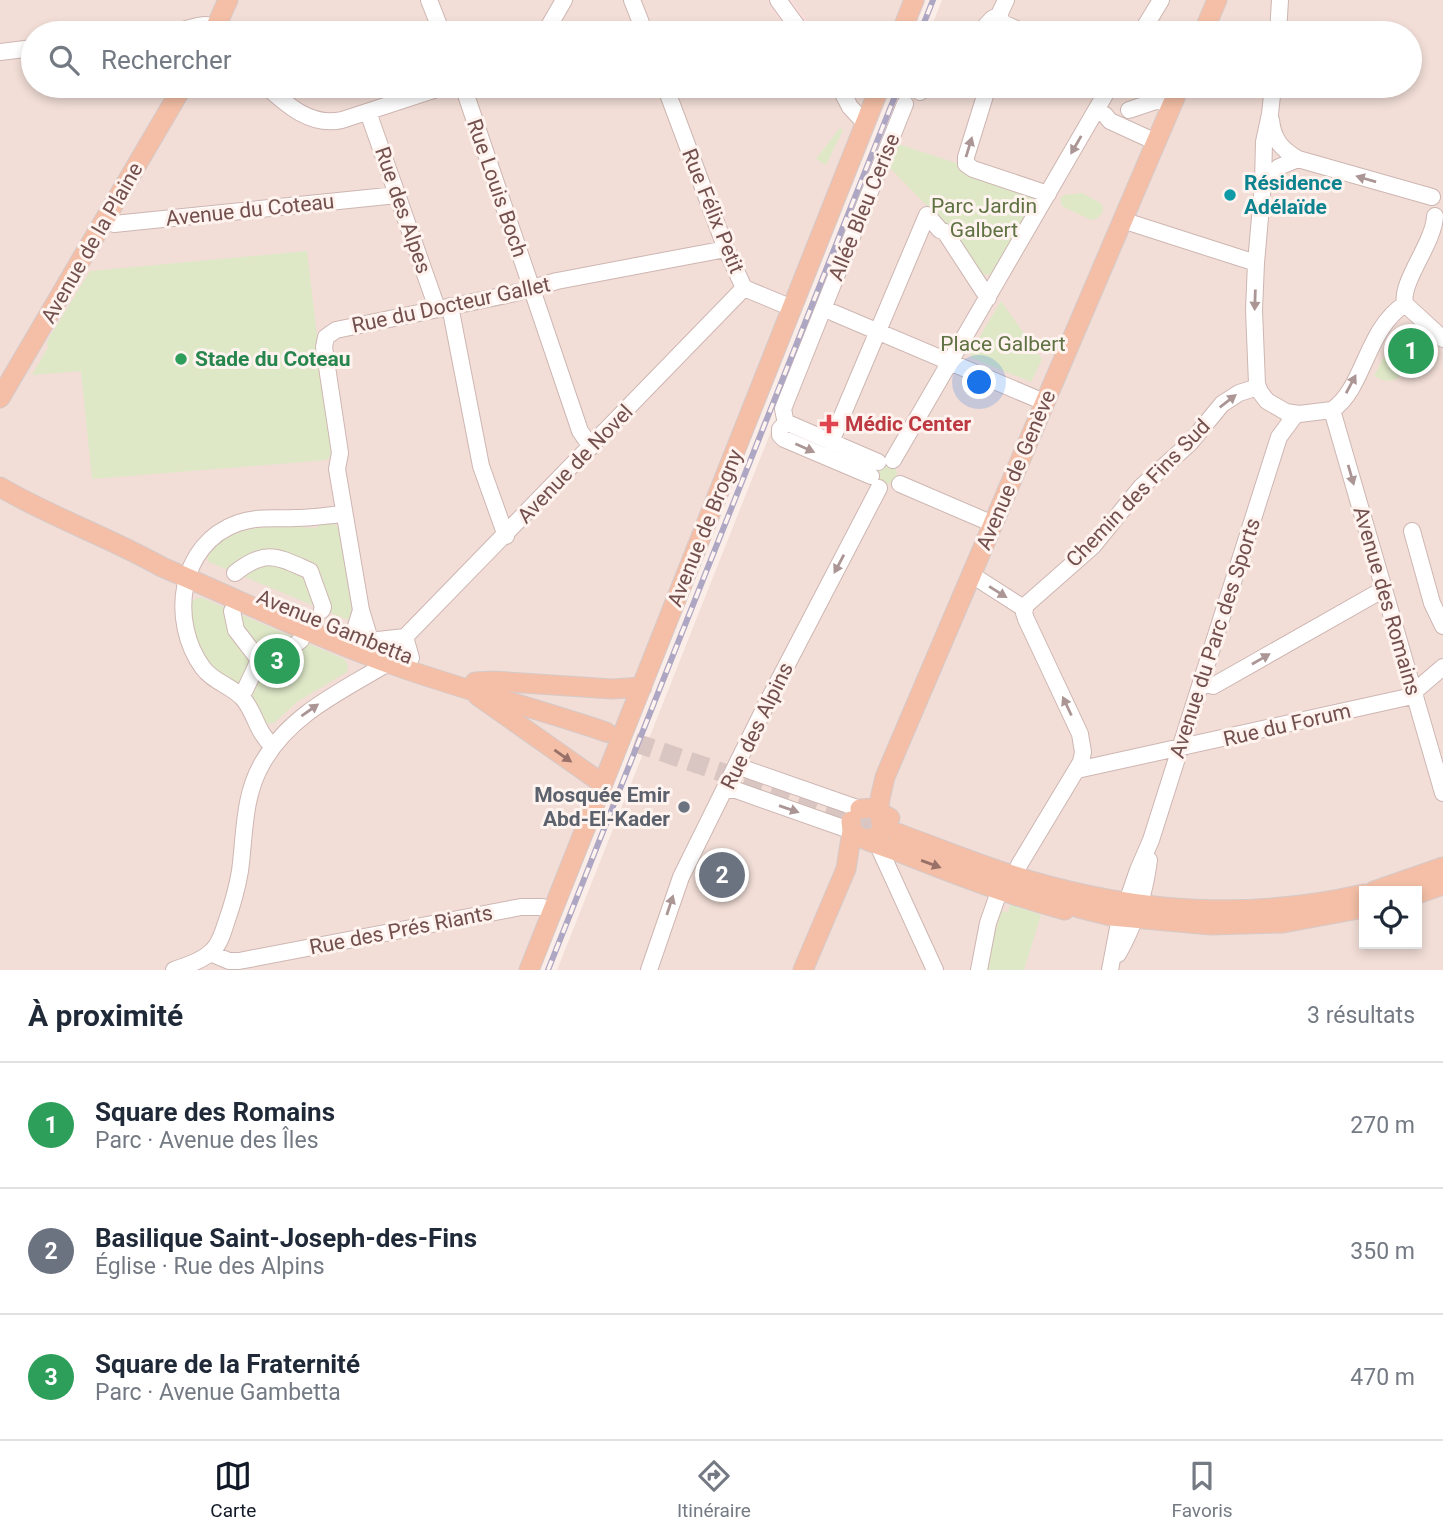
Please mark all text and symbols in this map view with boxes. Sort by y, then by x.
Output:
search box [21,21,1422,98]
icon: search [45,41,83,79]
text: Rechercher [101,45,232,75]
street label: Rue Louis Boch [462,116,532,260]
street label: Allée Bleu Cerise [824,130,904,284]
one-way arrow [965,136,975,157]
one-way arrow [1070,136,1082,155]
street label: Rue des Alpes [370,143,436,277]
street label: Rue Félix Petit [677,145,749,277]
street label: Avenue de la Plaine [36,158,148,328]
place label: Résidence Adélaïde [1244,171,1342,219]
one-way arrow [1356,173,1377,183]
marker: Résidence Adélaïde [1222,187,1238,203]
street label: Avenue du Coteau [165,189,335,231]
park label: Parc Jardin Galbert [931,194,1037,242]
street label: Rue du Docteur Gallet [350,272,552,338]
one-way arrow [1249,289,1260,311]
pin: 1 [1388,325,1434,377]
park label: Place Galbert [940,332,1066,356]
place label: Stade du Coteau [195,347,351,371]
marker: Stade du Coteau [173,351,189,367]
your location [962,365,996,399]
one-way arrow [1345,375,1357,394]
street label: Avenue de Genève [971,386,1061,554]
one-way arrow [1219,394,1237,408]
street label: Avenue de Novel [512,400,638,528]
place label: Médic Center [845,412,972,436]
marker: Médic Center [819,414,839,434]
street label: Chemin des Fins Sud [1061,414,1215,572]
one-way arrow [794,443,815,454]
street label: Avenue de Brogny [663,446,747,610]
one-way arrow [1346,465,1356,486]
street label: Avenue des Romains [1349,504,1425,698]
street label: Avenue du Parc des Sports [1165,515,1265,761]
one-way arrow [833,554,845,574]
street label: Avenue Gambetta [253,585,417,669]
one-way arrow [989,585,1008,598]
pin: 3 [254,635,300,687]
one-way arrow [1252,653,1271,665]
street label: Rue des Alpins [716,659,798,793]
one-way arrow [1061,696,1072,716]
street label: Rue du Forum [1221,699,1353,751]
one-way arrow [301,704,319,718]
one-way arrow [553,749,572,762]
place label: Mosquée Emir Abd-El-Kader [534,783,670,831]
marker: Mosquée Emir Abd-El-Kader [676,799,692,815]
one-way arrow [779,803,800,814]
pin: 2 [699,849,745,901]
one-way arrow [920,859,941,870]
map controls [1359,886,1422,949]
button: locate [1359,886,1422,949]
one-way arrow [665,895,676,916]
street label: Rue des Prés Riants [307,900,495,960]
text: À proximité [28,998,183,1033]
text: 3 résultats [1307,1002,1415,1029]
text: Square des Romains [95,1097,335,1127]
text: 1 [44,1112,58,1139]
text: 270 m [1350,1112,1415,1139]
text: Parc · Avenue des Îles [95,1127,319,1154]
text: Basilique Saint-Joseph-des-Fins [95,1223,477,1253]
text: 2 [44,1238,58,1265]
text: 350 m [1350,1238,1415,1265]
text: Église · Rue des Alpins [95,1253,325,1280]
text: Square de la Fraternité [95,1349,360,1379]
text: 3 [44,1364,58,1391]
text: 470 m [1350,1364,1415,1391]
text: Parc · Avenue Gambetta [95,1379,341,1406]
tab: Carte [210,1457,256,1522]
tab: Itinéraire [677,1457,751,1522]
tab: Favoris [1171,1457,1233,1522]

